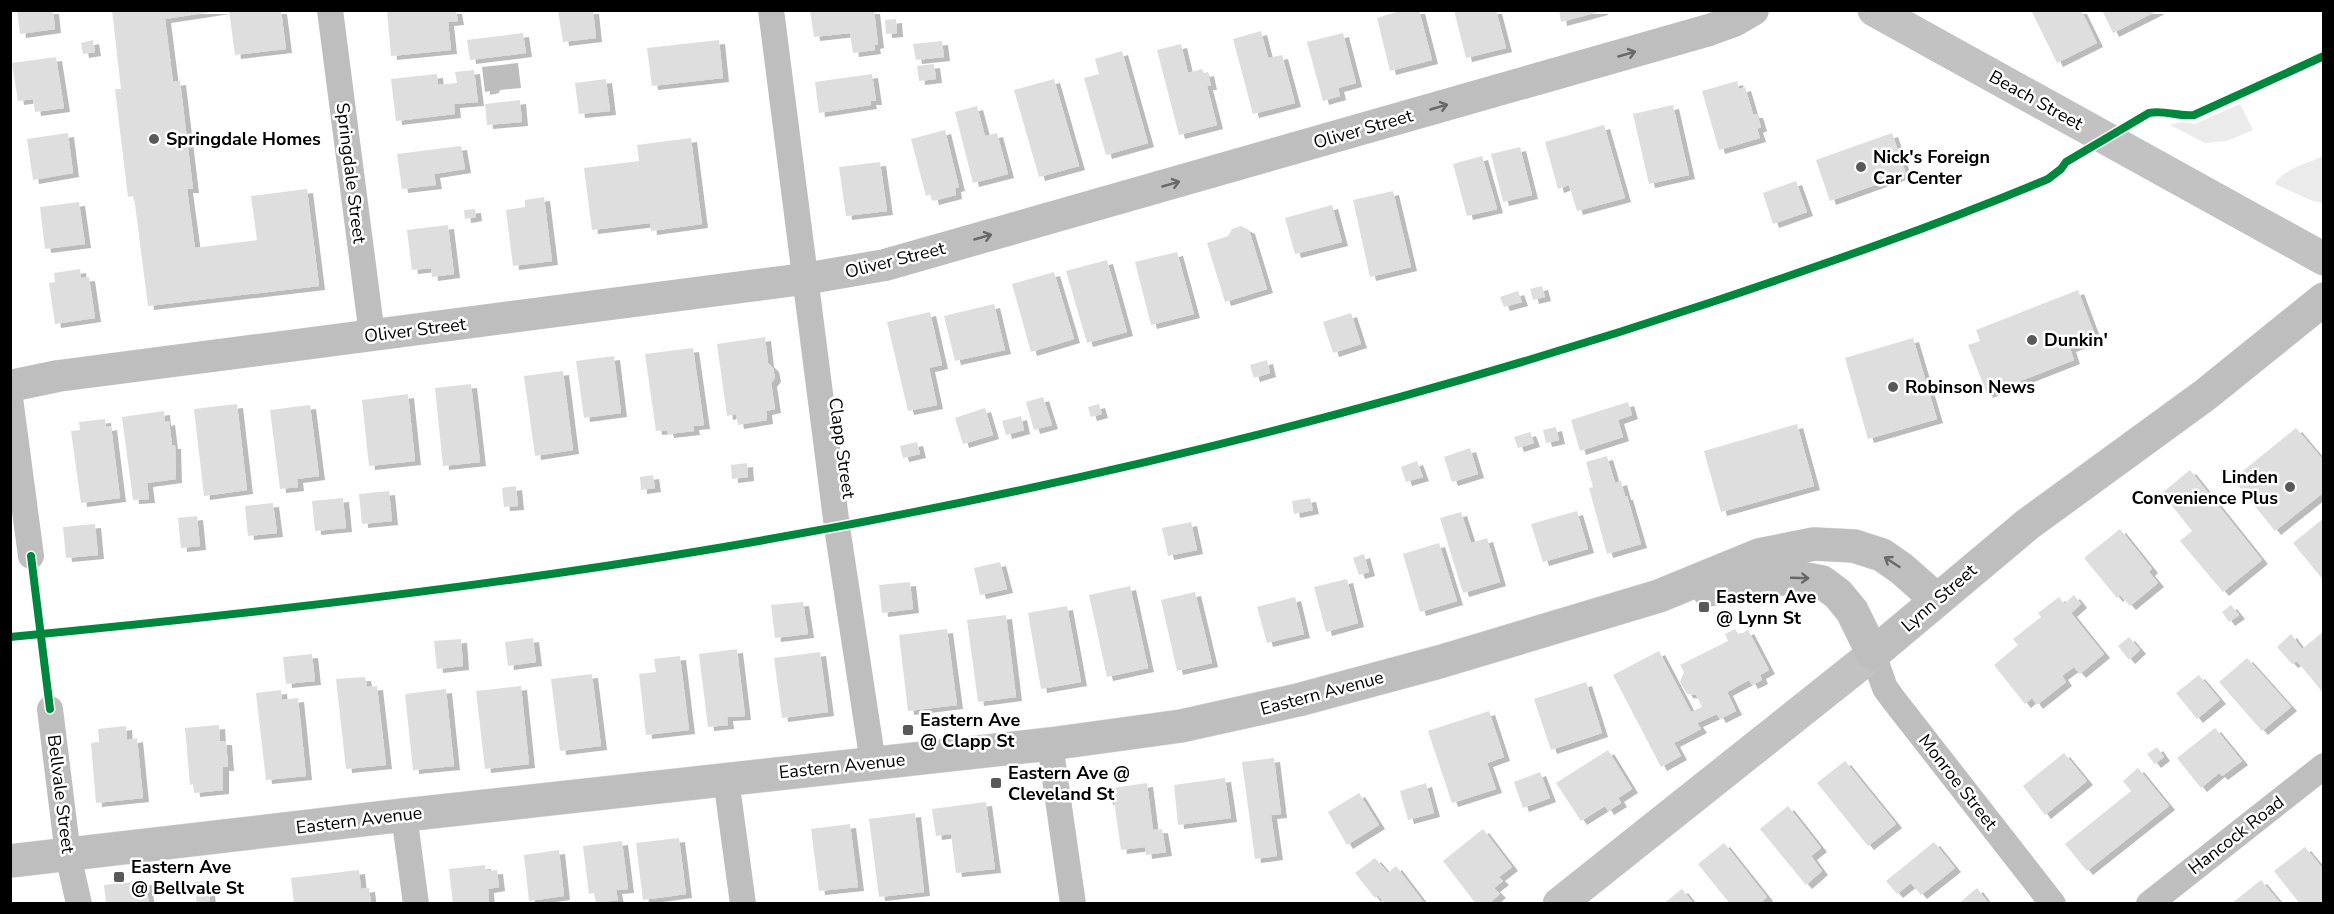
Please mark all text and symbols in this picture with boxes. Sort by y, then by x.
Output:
one-way arrow [1617,48,1636,59]
street label: Beach Street [1985,64,2088,136]
street label: Springdale Street [330,101,372,245]
one-way arrow [1429,101,1448,112]
street label: Oliver Street [1311,103,1416,155]
place label: Springdale Homes [166,127,321,151]
marker: Springdale Homes [147,132,161,146]
place label: Nick's Foreign Car Center [1873,145,1990,190]
marker: Nick's Foreign Car Center [1854,160,1868,174]
one-way arrow [1161,177,1180,189]
one-way arrow [974,231,993,242]
street label: Oliver Street [843,236,948,284]
street label: Oliver Street [363,312,468,348]
place label: Dunkin' [2044,328,2108,352]
marker: Dunkin' [2025,333,2039,347]
place label: Robinson News [1905,375,2035,399]
marker: Robinson News [1886,380,1900,394]
street label: Clapp Street [823,396,861,501]
place label: Linden Convenience Plus [2132,465,2278,510]
marker: Linden Convenience Plus [2283,480,2297,494]
one-way arrow [1885,556,1901,568]
street label: Lynn Street [1896,558,1982,637]
one-way arrow [1790,573,1810,584]
place label: Eastern Ave @ Lynn St [1716,585,1816,630]
marker: Eastern Ave @ Lynn St [1697,600,1711,614]
street label: Eastern Avenue [1258,665,1386,721]
place label: Eastern Ave @ Clapp St [920,708,1020,753]
marker: Eastern Ave @ Clapp St [901,723,915,737]
street label: Monroe Street [1913,729,2003,835]
street label: Bellvale Street [42,733,80,855]
street label: Eastern Avenue [778,747,906,785]
place label: Eastern Ave @ Cleveland St [1008,761,1130,806]
marker: Eastern Ave @ Cleveland St [989,776,1003,790]
street label: Hancock Road [2183,790,2289,880]
street label: Eastern Avenue [295,800,423,840]
place label: Eastern Ave @ Bellvale St [131,855,244,900]
marker: Eastern Ave @ Bellvale St [112,870,126,884]

